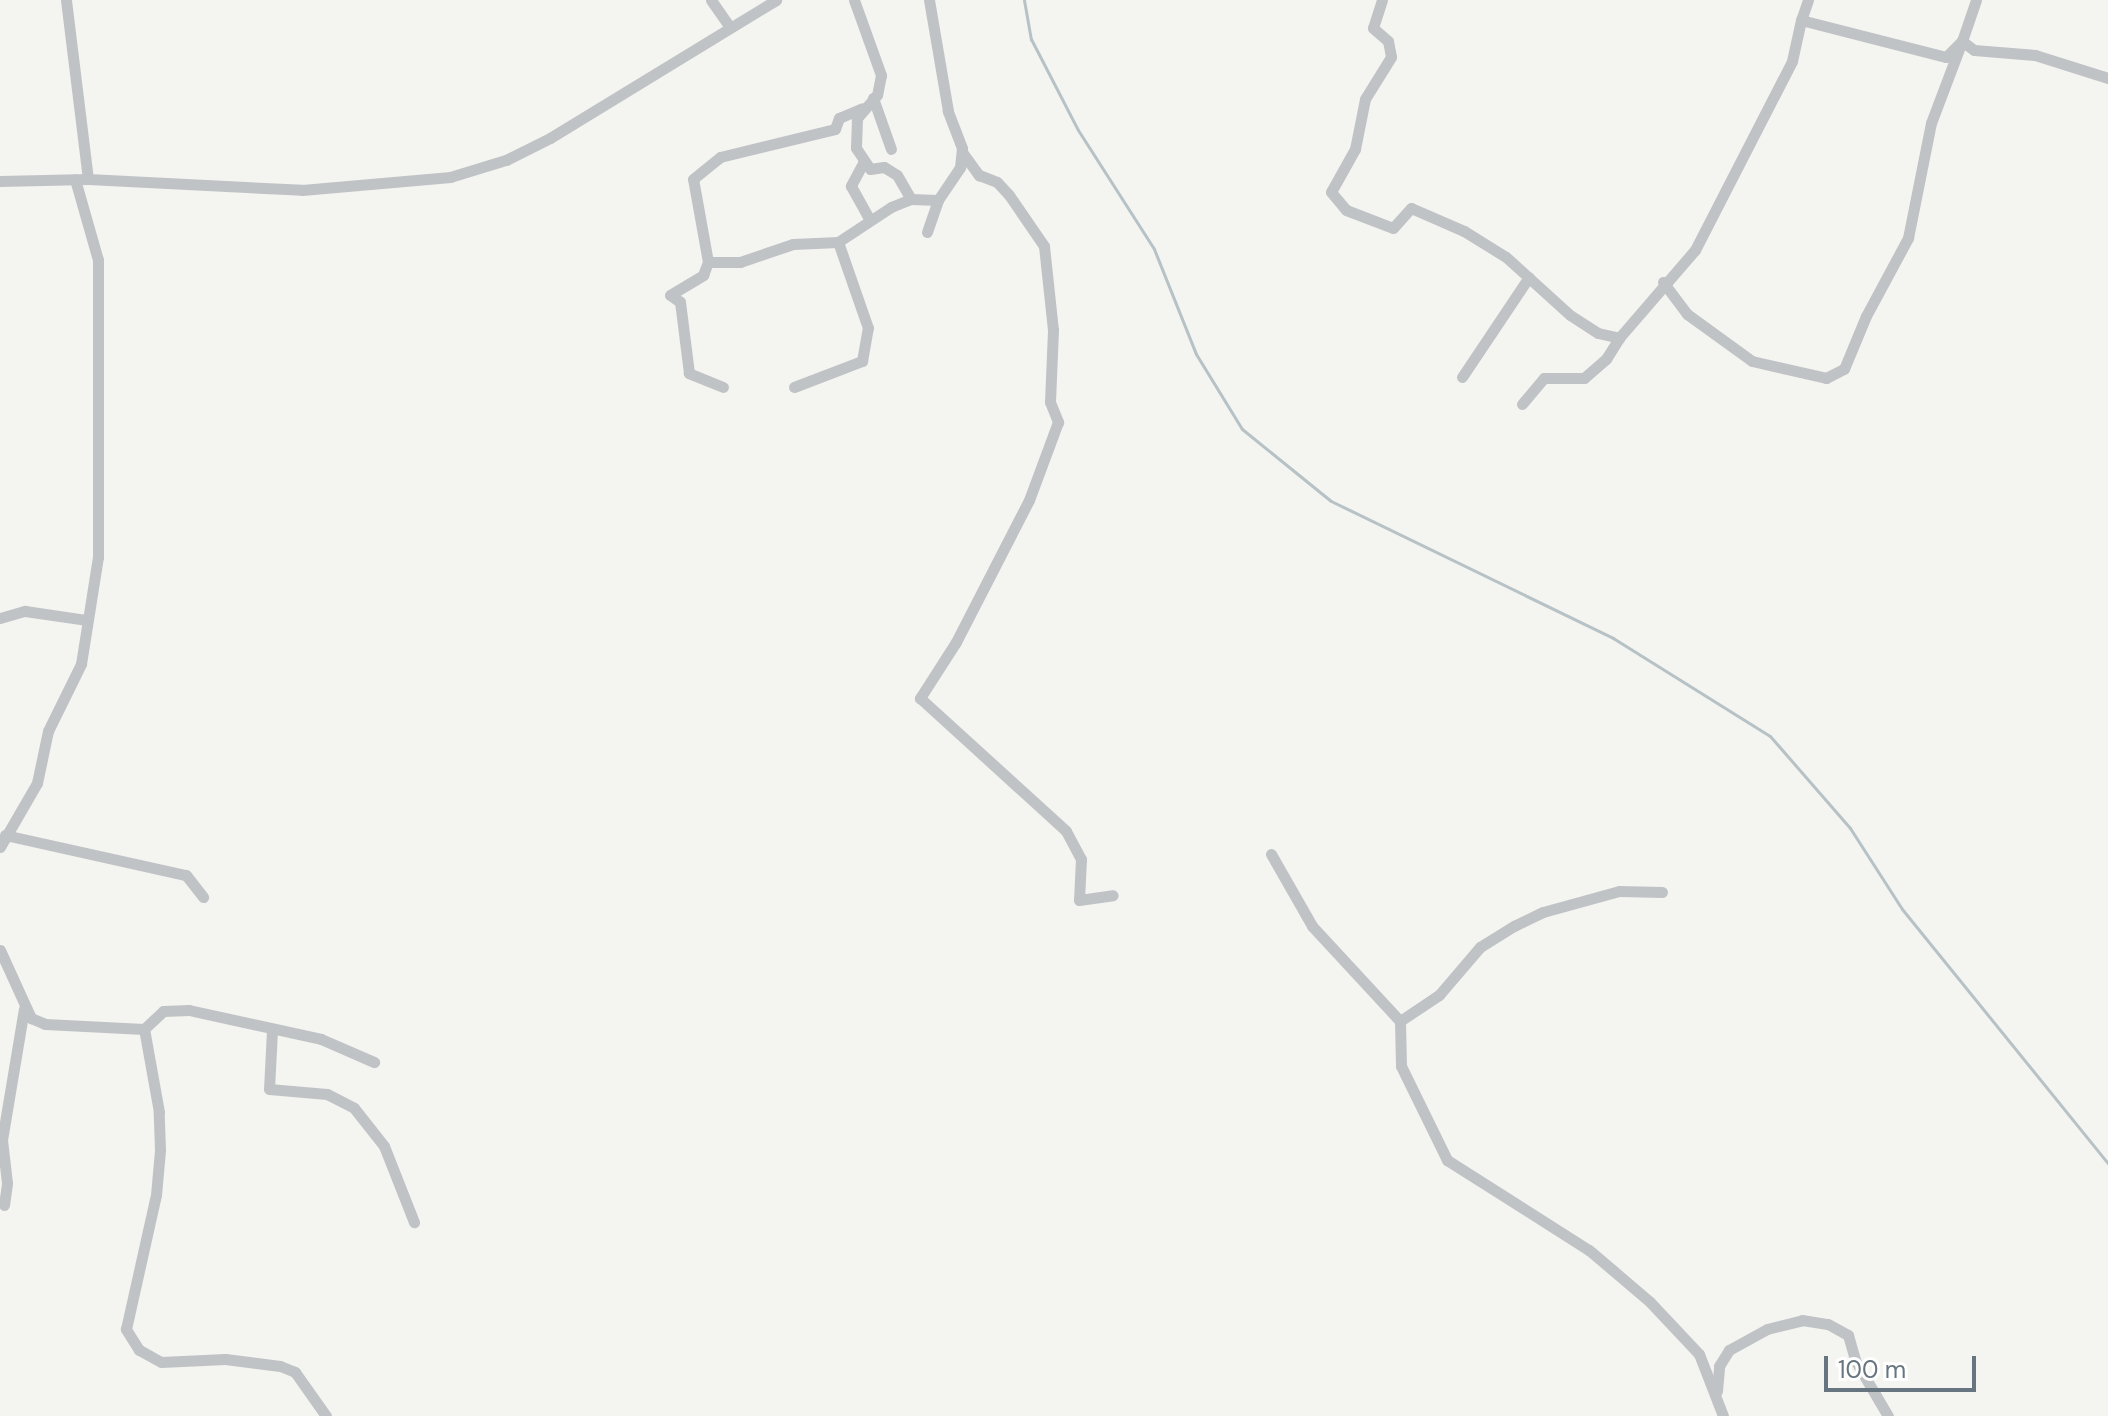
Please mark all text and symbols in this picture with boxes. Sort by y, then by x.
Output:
scale bar [1828,1340,1980,1390]
text: 100 m [1838,1354,1906,1385]

